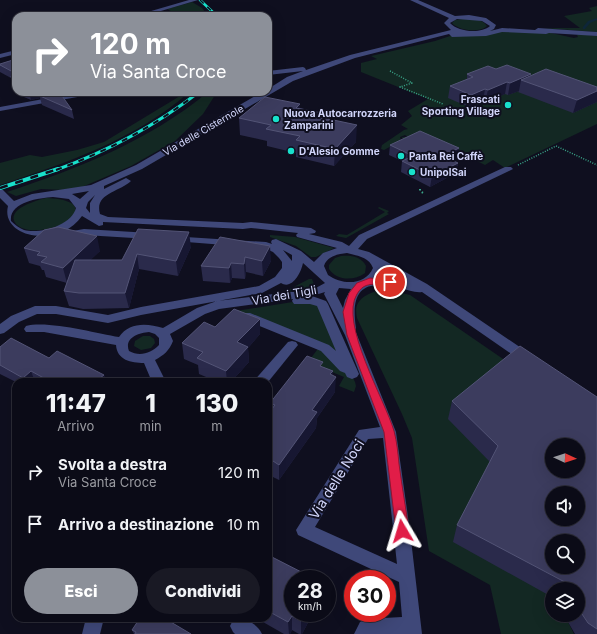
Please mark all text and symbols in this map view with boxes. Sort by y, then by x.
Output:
text: 120 m [90,27,171,61]
icon: right [24,28,76,80]
text: Via Santa Croce [90,61,227,82]
place label: Frascati Sporting Village [422,93,500,118]
marker: Frascati Sporting Village [503,100,513,110]
street label: Via delle Cisternole [160,102,246,158]
place label: Nuova Autocarrozzeria Zamparini [284,107,397,131]
marker: Nuova Autocarrozzeria Zamparini [271,114,281,124]
place label: D'Alesio Gomme [299,145,380,157]
marker: D'Alesio Gomme [286,146,296,156]
place label: Panta Rei Caffè [409,150,483,162]
marker: Panta Rei Caffè [396,151,406,161]
place label: UnipolSai [420,166,467,178]
marker: UnipolSai [407,167,417,177]
pin [373,265,407,299]
icon: arrive [379,271,401,293]
street label: Via dei Tigli [250,282,318,308]
text: 11:47 [46,389,106,418]
text: 1 [145,389,156,418]
text: 130 [195,389,238,418]
text: Arrivo [57,418,94,434]
text: min [140,418,162,434]
text: m [211,418,223,434]
street label: Via delle Noci [305,436,367,522]
north arrow [545,438,585,478]
map controls [545,438,585,622]
text: Svolta a destra [58,455,167,474]
icon: right [24,461,46,483]
text: 120 m [218,463,260,482]
text: Via Santa Croce [58,474,157,490]
button: sound [545,486,585,526]
position arrow [381,510,423,552]
icon: arrive [24,513,46,535]
text: Arrivo a destinazione [58,515,214,534]
text: 10 m [227,515,260,534]
button: search [545,534,585,574]
button: Esci [24,568,138,614]
button: Condividi [146,568,260,614]
speed limit sign: 30 [344,570,396,622]
text: 28 [297,579,323,603]
button: layers [545,582,585,622]
text: km/h [298,600,322,612]

